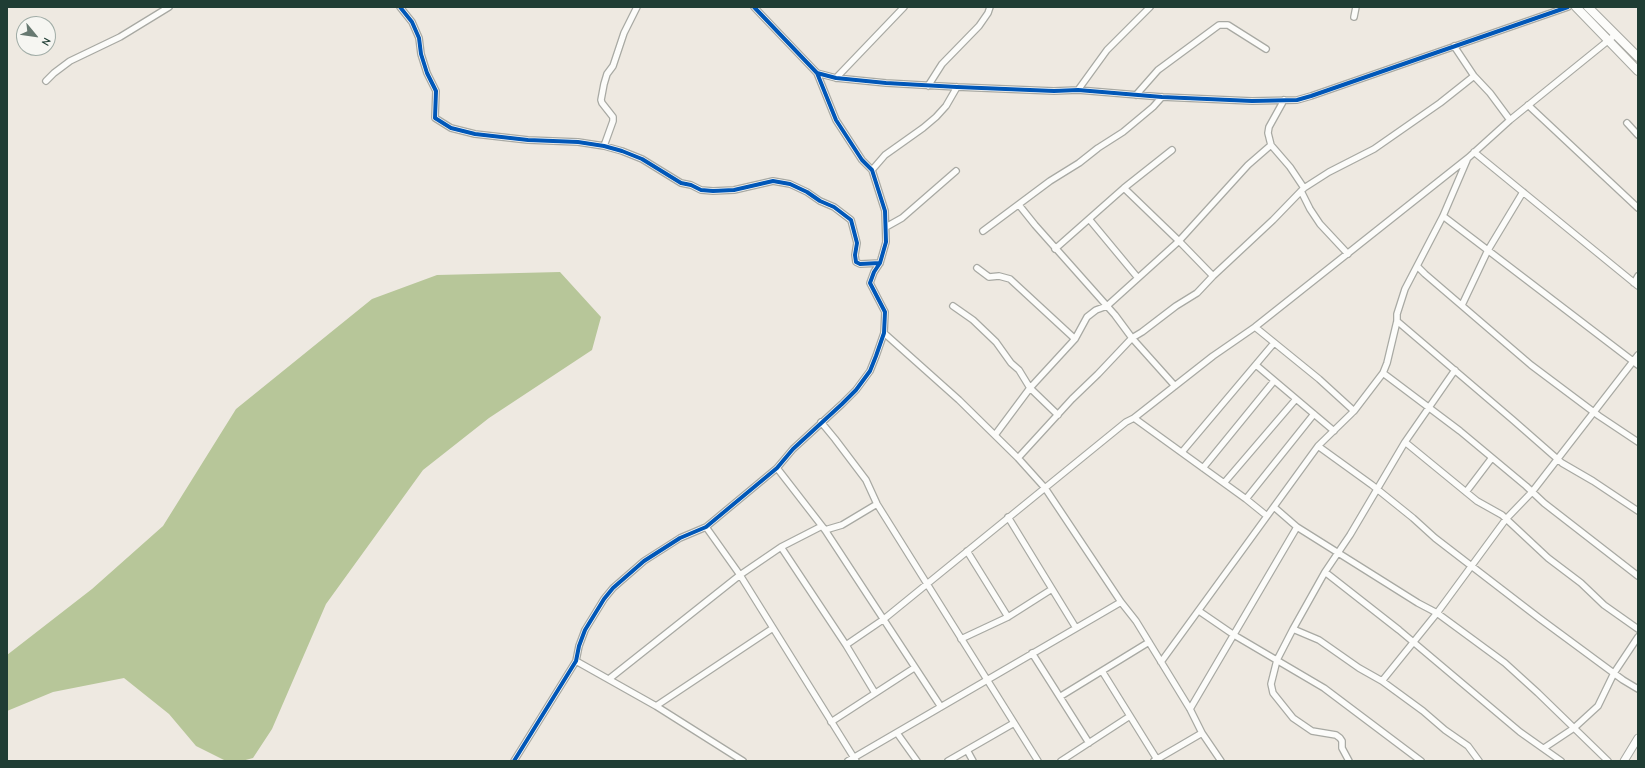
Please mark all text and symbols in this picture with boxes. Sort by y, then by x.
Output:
north arrow [16,16,56,56]
text: N [39,35,53,48]

